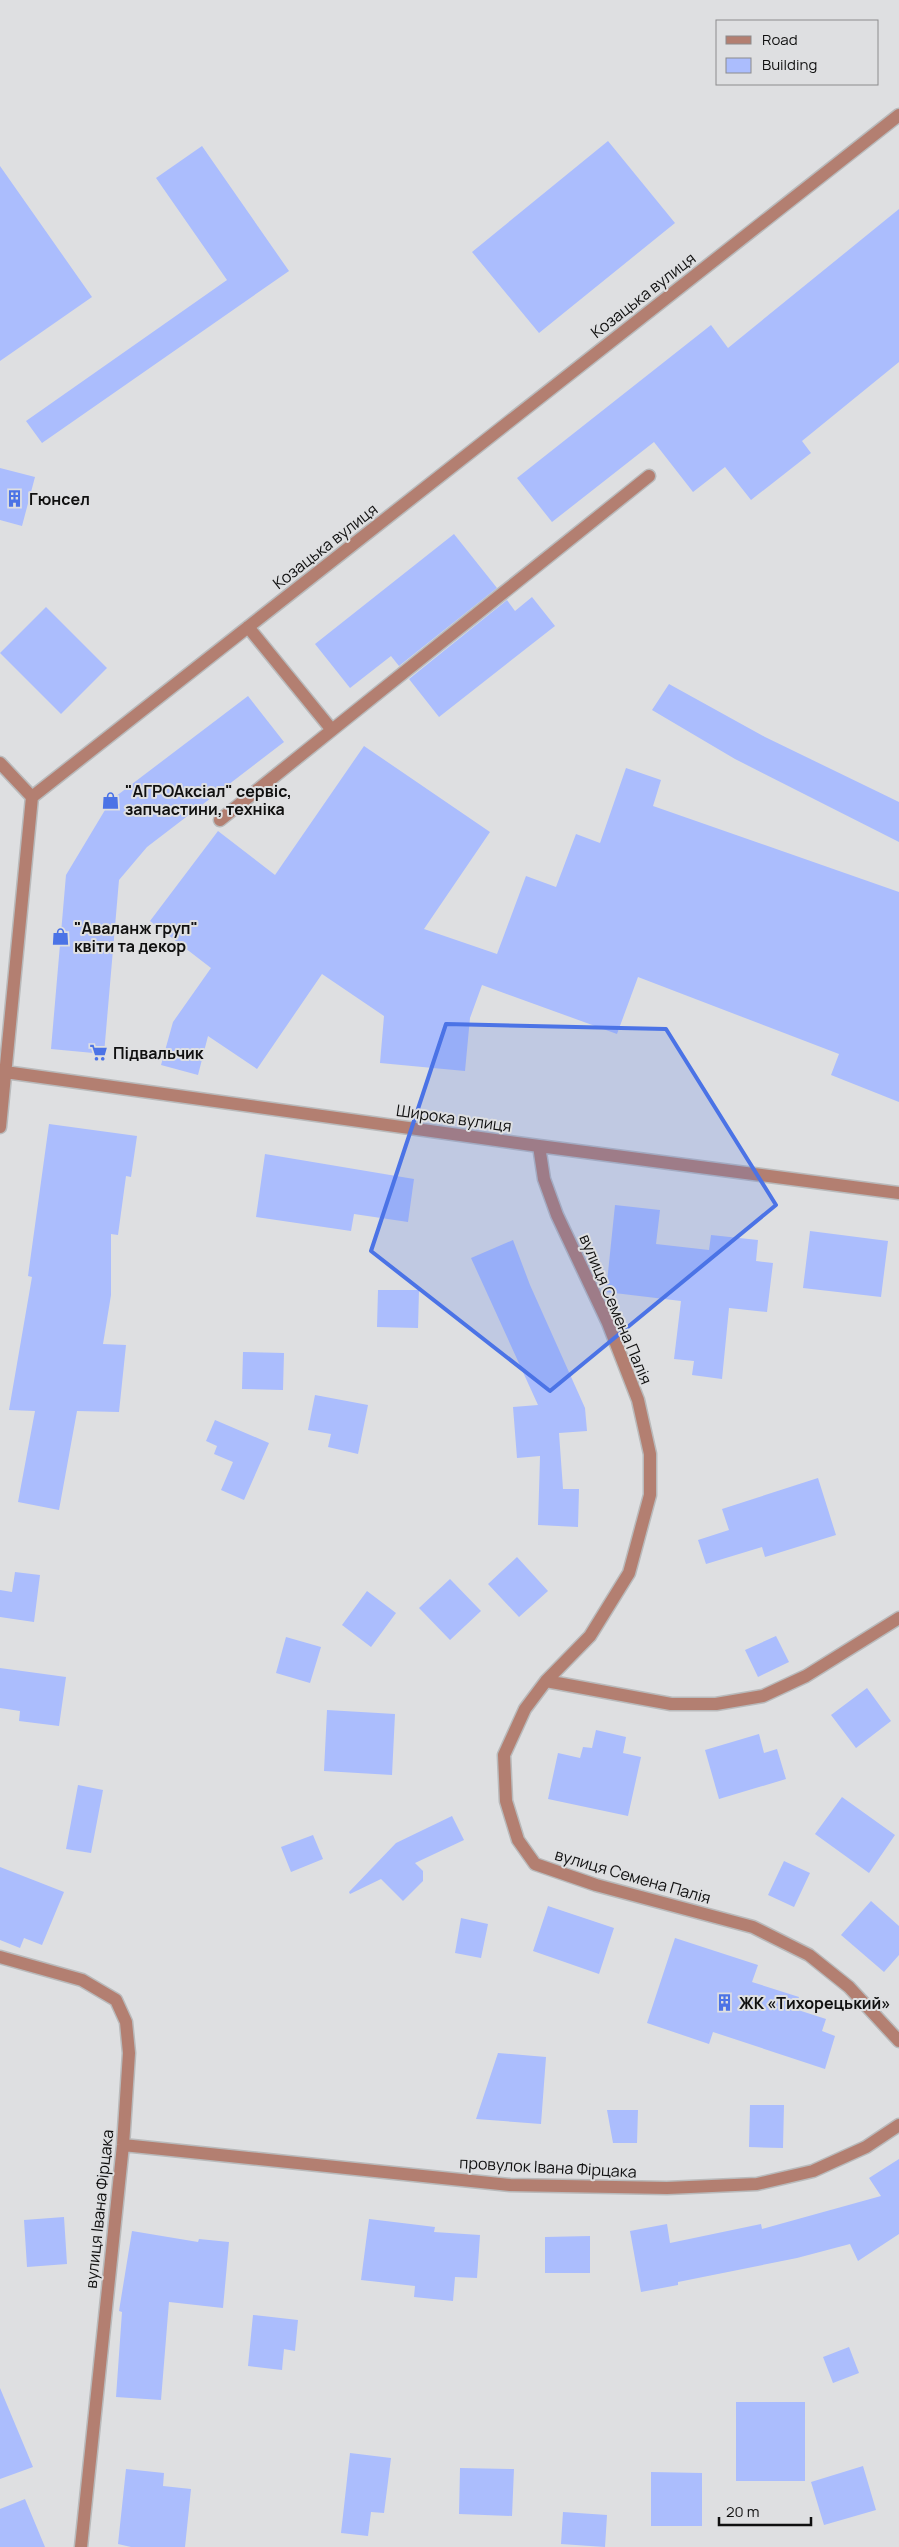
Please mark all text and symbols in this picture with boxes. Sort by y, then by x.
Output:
legend [716,20,879,85]
text: Road [762,29,798,50]
text: Building [762,54,817,75]
street label: Козацька вулиця [586,247,700,343]
place label: Гюнсел [29,488,90,510]
building icon: Гюнсел [5,489,25,509]
street label: Козацька вулиця [268,498,382,594]
place label: "АГРОАксіал" сервіс, запчастини, техніка [125,780,292,820]
shop icon: "АГРОАксіал" сервіс, запчастини, техніка [101,790,121,810]
place label: "Аваланж груп" квіти та декор [74,917,198,957]
shop icon: "Аваланж груп" квіти та декор [50,927,70,947]
place label: Підвальчик [113,1042,204,1064]
supermarket icon: Підвальчик [89,1043,109,1063]
street label: Широка вулиця [395,1099,513,1137]
street label: вулиця Семена Палія [574,1231,658,1387]
street label: вулиця Семена Палія [552,1843,714,1909]
place label: ЖК «Тихорецький» [739,1992,891,2014]
building icon: ЖК «Тихорецький» [715,1993,735,2013]
street label: вулиця Івана Фірцака [80,2128,118,2290]
street label: провулок Івана Фірцака [459,2151,637,2183]
scale bar [719,2494,812,2526]
text: 20 m [726,2501,759,2522]

